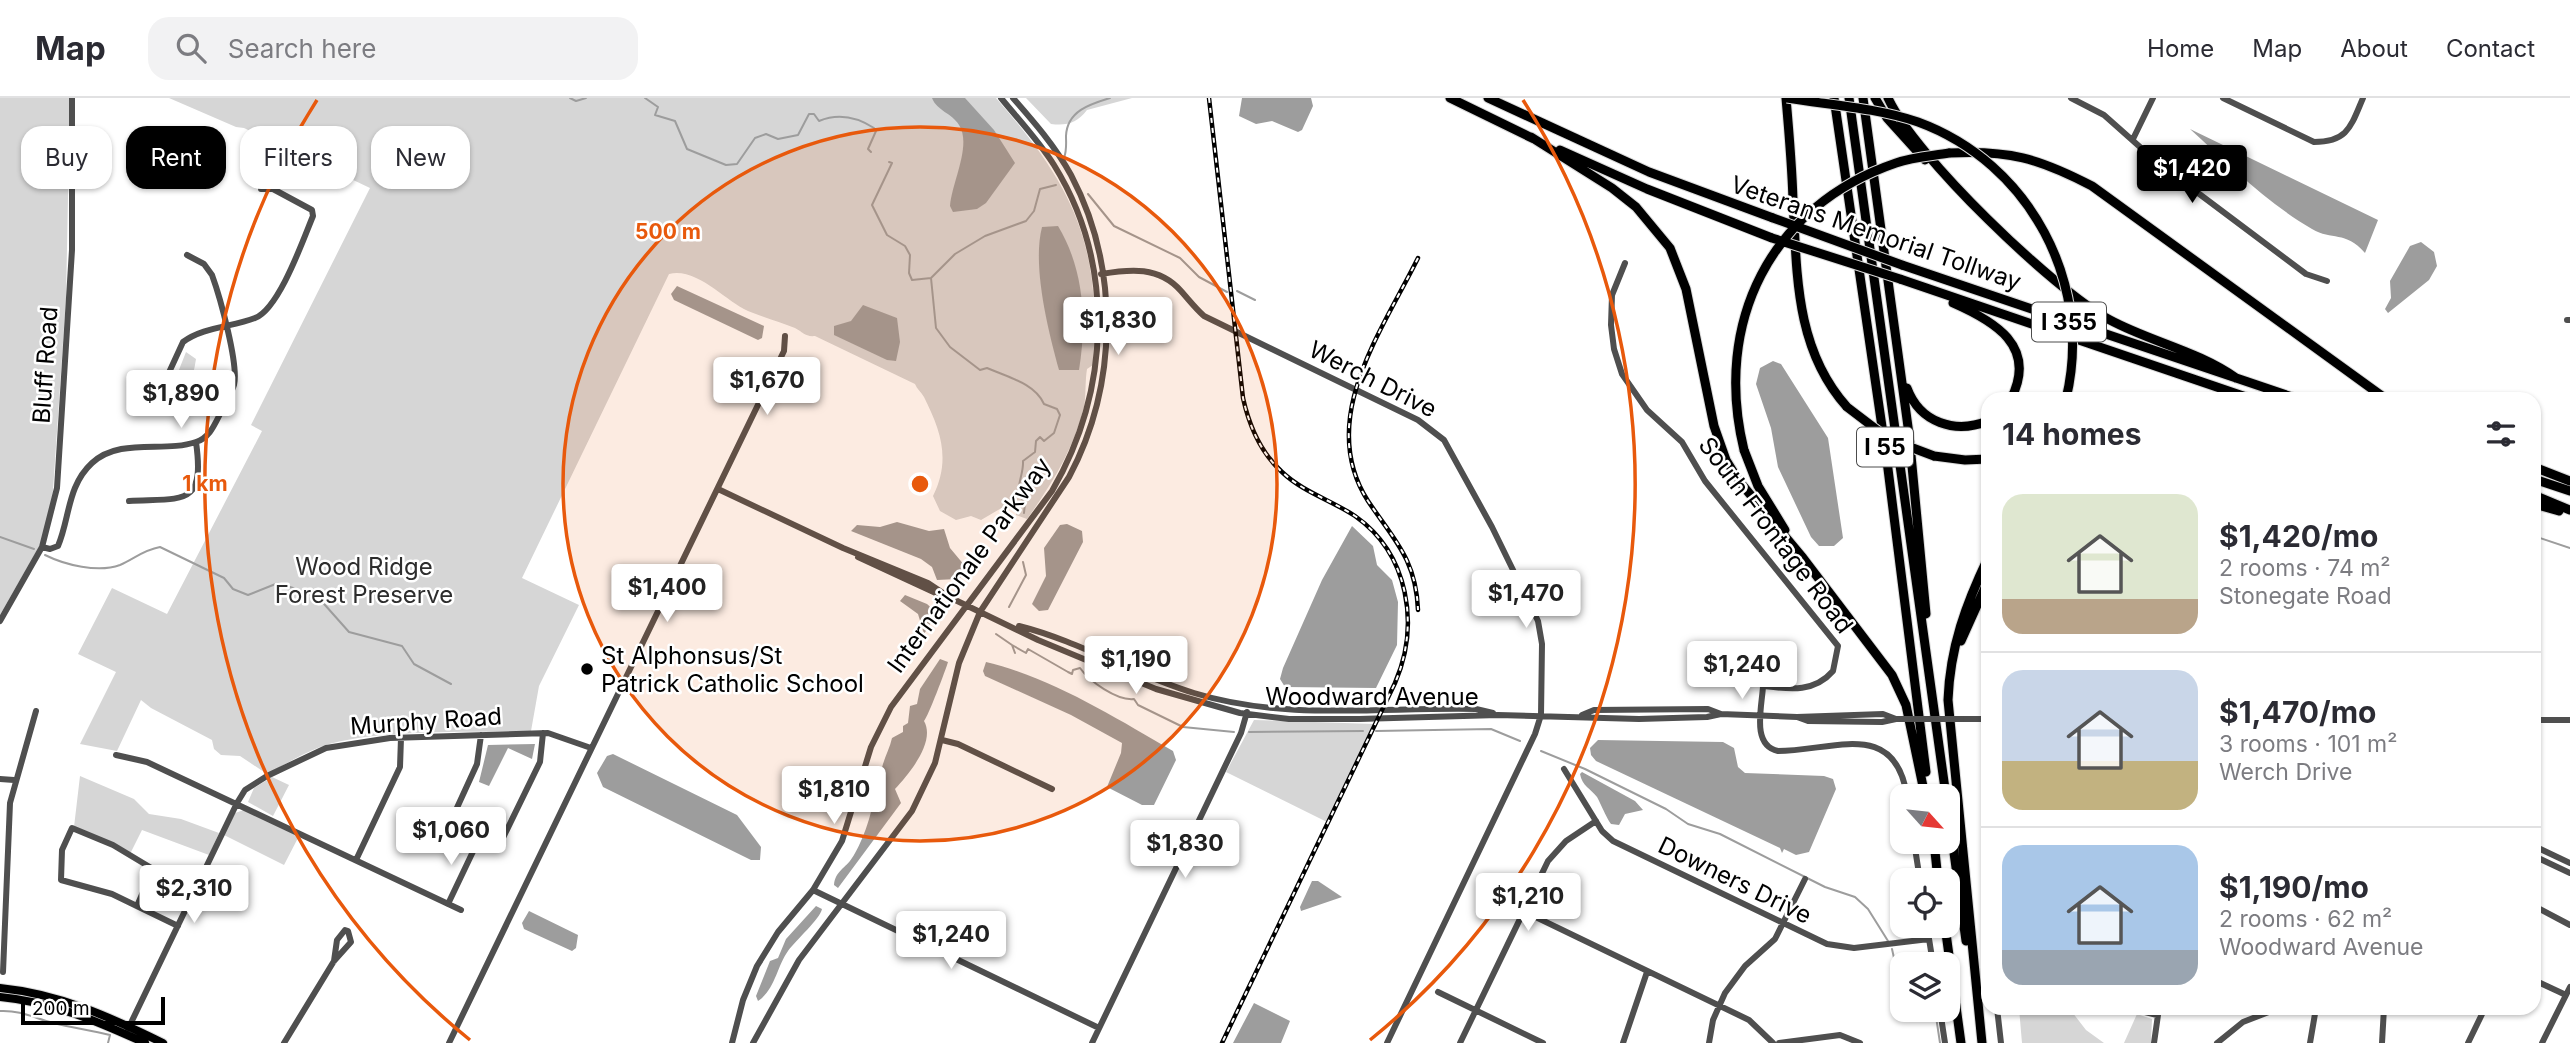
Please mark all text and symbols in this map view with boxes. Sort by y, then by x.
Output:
search box [148,17,638,80]
text: Map [35,28,106,68]
icon: search [172,29,210,67]
text: Search here [228,33,376,64]
text: Home [2147,34,2214,63]
text: Map [2252,34,2302,63]
text: About [2340,34,2408,63]
text: Contact [2446,34,2535,63]
chip: Buy [21,126,112,189]
chip: Rent [126,126,226,189]
chip: Filters [240,126,357,189]
chip: New [371,126,470,189]
pin: $1,420 [2135,146,2249,205]
text: $1,420 [2153,154,2231,182]
street label: Veterans Memorial Tollway [1727,170,2025,296]
text: 500 m [635,219,701,244]
pin: $1,830 [1061,298,1175,357]
road number: I 355 [2032,302,2106,342]
street label: Bluff Road [26,306,64,424]
text: $1,830 [1079,306,1157,334]
street label: Werch Drive [1304,334,1442,424]
pin: $1,670 [710,358,824,417]
text: $1,670 [729,366,805,394]
pin: $1,890 [124,370,238,430]
text: $1,890 [142,379,220,407]
icon: filters [2482,415,2520,453]
text: 14 homes [2002,416,2141,452]
road number: I 55 [1857,428,1913,466]
street label: South Frontage Road [1693,431,1859,639]
street label: Internationale Parkway [881,452,1057,678]
text: 1 km [182,471,228,496]
centre of rings [908,472,932,496]
text: $1,420/mo [2219,518,2378,554]
icon: home [2058,522,2142,606]
park label: Wood Ridge Forest Preserve [275,552,453,609]
text: 2 rooms · 74 m² [2219,554,2391,582]
pin: $1,400 [610,564,724,624]
pin: $1,470 [1469,570,1583,630]
text: $1,400 [627,573,707,601]
text: $1,470 [1488,579,1564,607]
text: Stonegate Road [2219,582,2392,610]
pin: $1,190 [1079,636,1193,696]
place label: St Alphonsus/St Patrick Catholic School [601,641,864,698]
pin: $1,240 [1685,642,1799,701]
text: $1,190 [1101,645,1171,673]
text: $1,240 [1703,650,1781,678]
marker: St Alphonsus/St Patrick Catholic School [579,661,595,677]
street label: Woodward Avenue [1265,682,1479,711]
text: $1,470/mo [2219,694,2377,730]
icon: home [2058,698,2142,782]
street label: Murphy Road [349,701,503,741]
text: 3 rooms · 101 m² [2219,730,2397,758]
text: Werch Drive [2219,758,2352,786]
pin: $1,810 [777,766,891,826]
text: $1,810 [798,775,870,803]
north arrow [1890,784,1960,854]
map controls [1890,784,1960,1022]
pin: $1,060 [394,808,508,867]
text: $1,060 [412,816,490,844]
pin: $1,830 [1128,820,1242,880]
text: $1,830 [1146,829,1224,857]
street label: Downers Drive [1654,830,1816,930]
pin: $2,310 [137,866,251,925]
button: locate [1890,868,1960,938]
text: $1,190/mo [2219,869,2369,905]
icon: home [2058,873,2142,957]
text: $2,310 [156,874,232,902]
pin: $1,210 [1471,874,1585,933]
text: $1,210 [1492,882,1564,910]
text: 2 rooms · 62 m² [2219,905,2392,933]
pin: $1,240 [894,912,1008,971]
text: $1,240 [912,920,990,948]
text: Woodward Avenue [2219,933,2424,961]
button: layers [1890,952,1960,1022]
scale bar [21,994,164,1026]
text: 200 m [32,997,90,1020]

